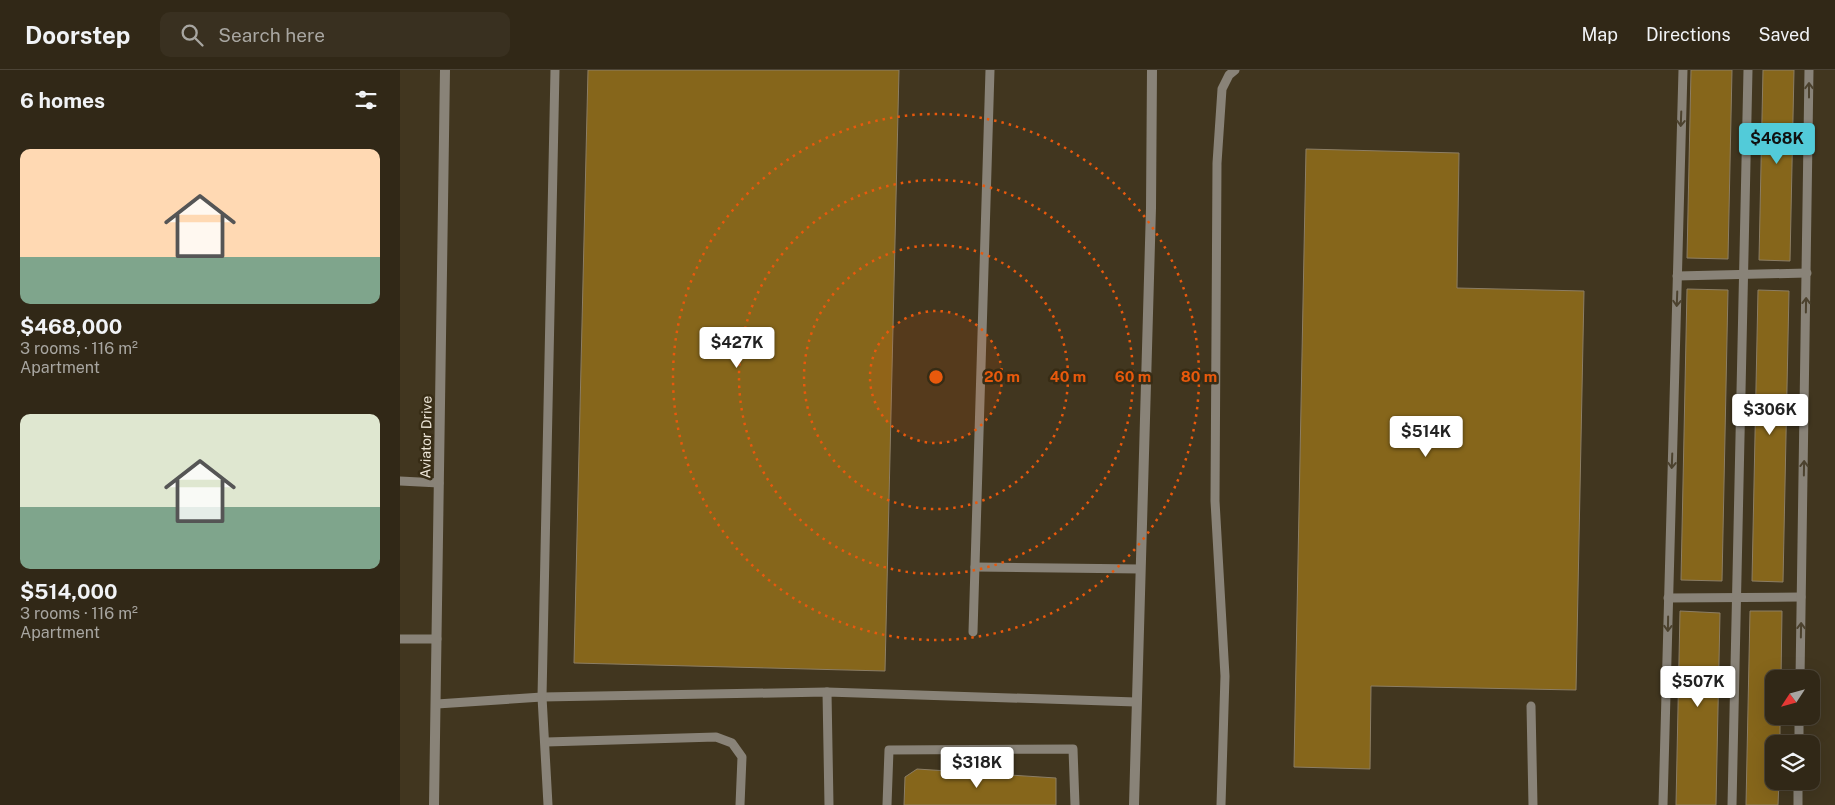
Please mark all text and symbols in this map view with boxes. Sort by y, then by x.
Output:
search box [160,12,510,57]
text: Doorstep [25,21,130,49]
icon: search [178,21,206,49]
text: Search here [218,24,325,46]
text: Map [1581,24,1618,45]
text: Directions [1646,24,1731,45]
text: Saved [1759,24,1810,45]
one-way arrow [1804,82,1814,98]
icon: filters [352,86,380,114]
text: 6 homes [20,88,105,113]
one-way arrow [1677,110,1686,126]
pin: $468K [1742,122,1812,165]
text: $468K [1750,129,1804,148]
icon: home [155,181,245,271]
one-way arrow [1672,290,1681,306]
one-way arrow [1801,297,1811,314]
text: $468,000 [20,314,122,339]
pin: $427K [702,326,772,369]
text: $427K [710,333,764,352]
text: 3 rooms · 116 m² [20,339,138,358]
text: Apartment [20,358,100,377]
centre of rings [927,368,945,386]
text: 20 m [984,368,1020,385]
text: 40 m [1050,368,1086,385]
text: 60 m [1115,368,1151,385]
text: 80 m [1181,368,1217,385]
pin: $306K [1735,394,1805,436]
street label: Aviator Drive [417,395,435,478]
text: $306K [1743,400,1797,419]
pin: $514K [1391,416,1461,458]
text: $514K [1401,422,1451,441]
icon: home [155,446,245,536]
one-way arrow [1667,452,1677,469]
one-way arrow [1799,460,1809,476]
text: $514,000 [20,579,118,604]
text: 3 rooms · 116 m² [20,604,138,623]
one-way arrow [1663,615,1673,631]
one-way arrow [1796,622,1806,638]
text: Apartment [20,623,100,642]
pin: $507K [1663,666,1733,708]
north arrow [1765,670,1820,725]
map controls [1765,670,1820,790]
text: $507K [1671,672,1725,691]
button: layers [1765,735,1820,790]
pin: $318K [942,746,1012,789]
text: $318K [952,753,1002,772]

